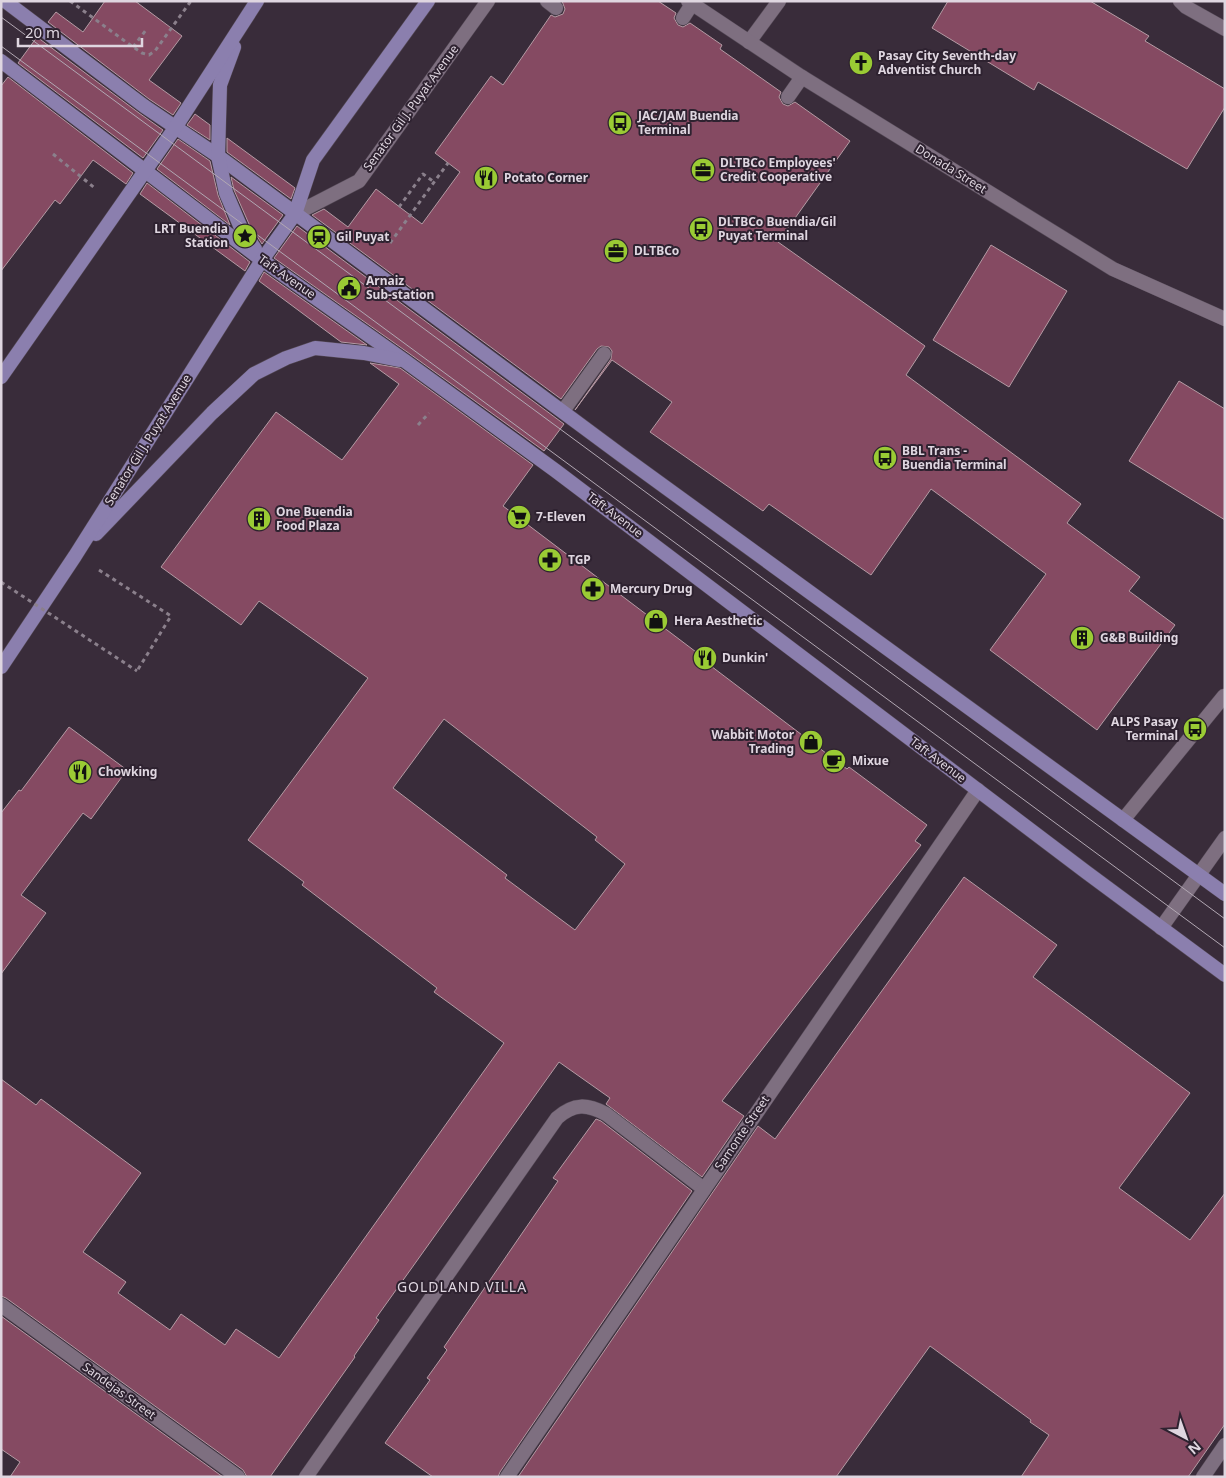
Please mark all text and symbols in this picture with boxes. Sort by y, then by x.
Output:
scale bar [18,15,141,47]
text: 20 m [25,22,60,42]
street label: Senator Gil J. Puyat Avenue [359,41,462,174]
place label: Pasay City Seventh-day Adventist Church [878,47,1016,78]
church icon: Pasay City Seventh-day Adventist Church [848,50,874,76]
place label: JAC/JAM Buendia Terminal [637,107,739,138]
bus stop icon: JAC/JAM Buendia Terminal [607,110,633,136]
street label: Donada Street [912,140,991,198]
place label: DLTBCo Employees' Credit Cooperative [720,154,836,185]
office icon: DLTBCo Employees' Credit Cooperative [690,157,716,183]
restaurant icon: Potato Corner [473,165,499,191]
place label: Potato Corner [504,169,589,186]
place label: DLTBCo Buendia/Gil Puyat Terminal [718,213,836,244]
bus stop icon: DLTBCo Buendia/Gil Puyat Terminal [688,216,714,242]
place label: LRT Buendia Station [154,220,228,251]
place icon: LRT Buendia Station [232,223,258,249]
station icon: Gil Puyat [306,224,332,250]
place label: Gil Puyat [336,228,389,245]
office icon: DLTBCo [603,238,629,264]
place label: DLTBCo [634,242,679,259]
street label: Taft Avenue [255,251,319,303]
place label: Arnaiz Sub-station [366,272,434,303]
public building icon: Arnaiz Sub-station [336,275,362,301]
street label: Senator Gil J. Puyat Avenue [100,371,195,509]
place label: BBL Trans - Buendia Terminal [902,442,1007,473]
bus stop icon: BBL Trans - Buendia Terminal [872,445,898,471]
street label: Taft Avenue [584,488,647,541]
place label: One Buendia Food Plaza [276,503,353,534]
supermarket icon: 7-Eleven [506,504,532,530]
building icon: One Buendia Food Plaza [246,506,272,532]
place label: 7-Eleven [536,508,586,525]
pharmacy icon: TGP [537,547,563,573]
place label: TGP [568,551,591,568]
pharmacy icon: Mercury Drug [580,576,606,602]
place label: Mercury Drug [610,580,692,597]
shop icon: Hera Aesthetic [643,608,669,634]
place label: Hera Aesthetic [674,612,762,629]
building icon: G&B Building [1069,625,1095,651]
place label: G&B Building [1100,629,1178,646]
restaurant icon: Dunkin' [692,645,718,671]
place label: Dunkin' [722,649,768,666]
place label: ALPS Pasay Terminal [1111,713,1178,744]
bus stop icon: ALPS Pasay Terminal [1182,716,1208,742]
place label: Wabbit Motor Trading [711,726,795,757]
shop icon: Wabbit Motor Trading [798,729,824,755]
street label: Taft Avenue [907,733,970,786]
cafe icon: Mixue [821,748,847,774]
place label: Mixue [852,752,889,769]
restaurant icon: Chowking [67,759,93,785]
place label: Chowking [98,763,157,780]
street label: Samonte Street [710,1091,773,1174]
district label: GOLDLAND VILLA [397,1277,527,1296]
street label: Sandejas Street [79,1358,160,1423]
north arrow [1161,1413,1211,1463]
text: N [1184,1437,1205,1459]

